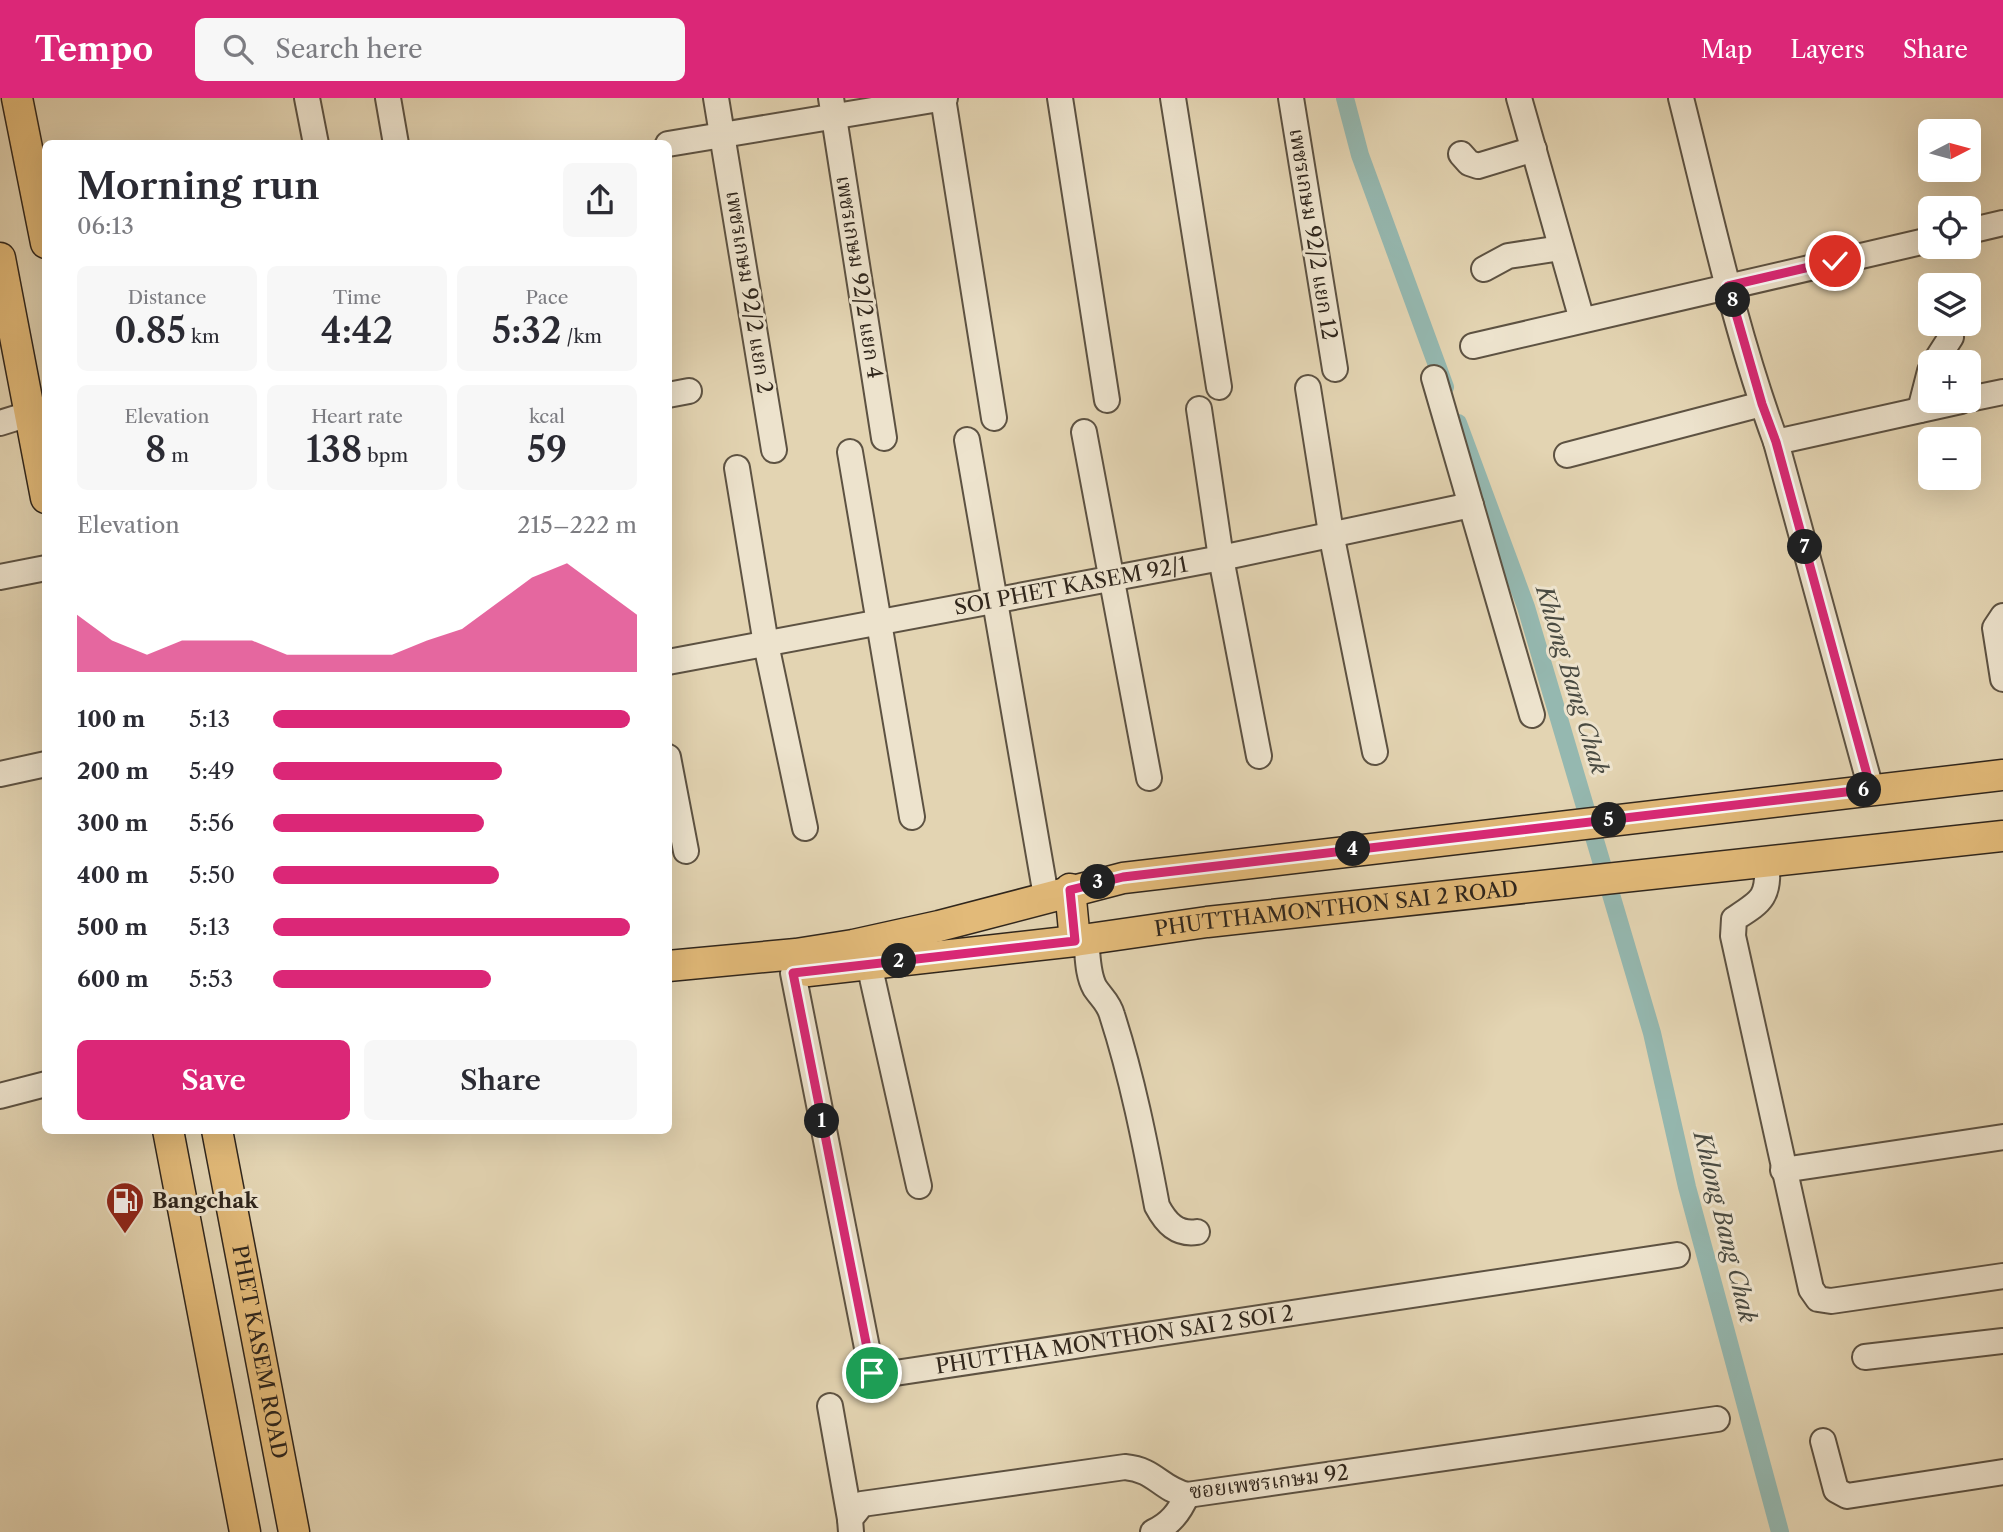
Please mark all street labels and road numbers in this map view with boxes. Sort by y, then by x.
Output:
street label: เพชรเกษม 92/2 แยก 12 [1284,126,1343,341]
street label: เพชรเกษม 92/2 แยก 4 [831,174,888,380]
street label: เพชรเกษม 92/2 แยก 2 [721,189,778,395]
street label: SOI PHET KASEM 92/1 [952,552,1190,620]
street label: PHUTTHAMONTHON SAI 2 ROAD [1153,875,1519,941]
street label: PHET KASEM ROAD [227,1243,293,1461]
street label: PHUTTHA MONTHON SAI 2 SOI 2 [934,1300,1295,1379]
street label: ซอยเพชรเกษม 92 [1188,1459,1350,1504]

